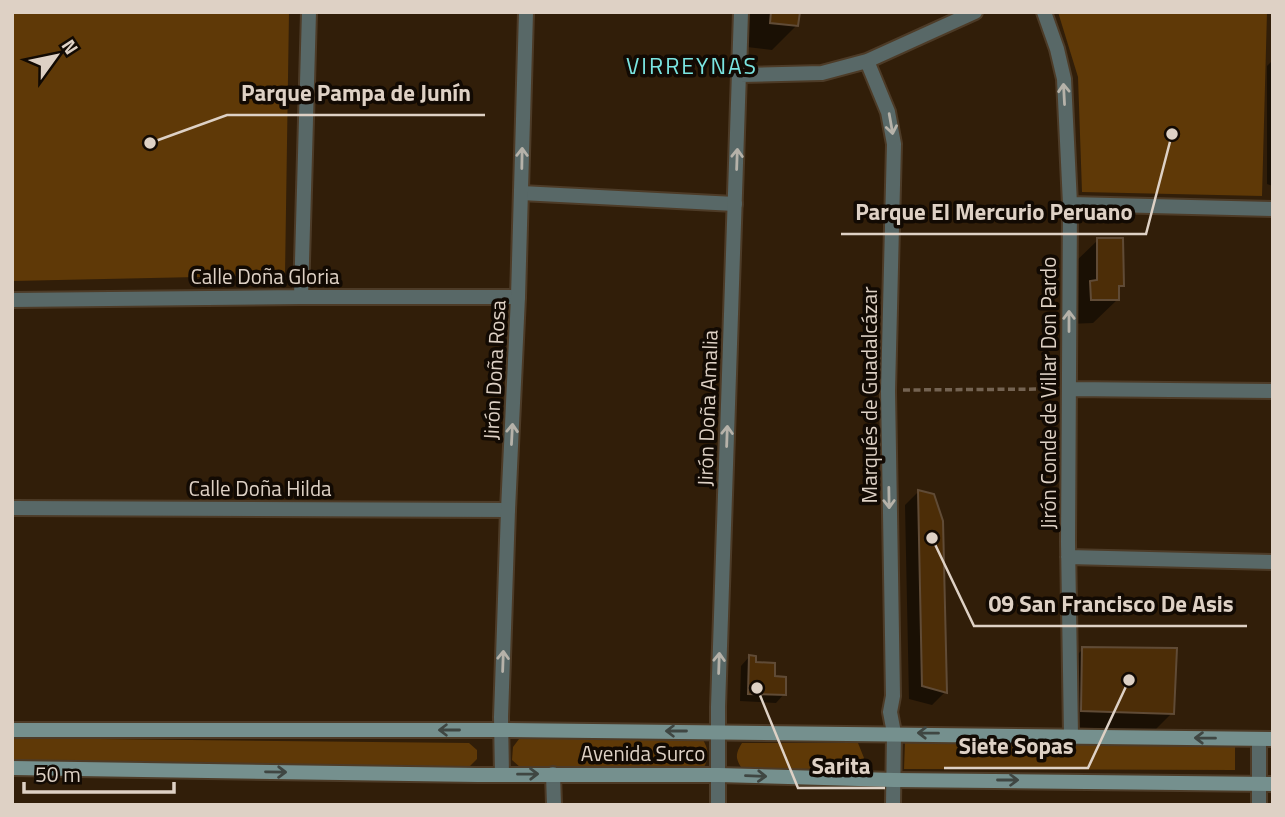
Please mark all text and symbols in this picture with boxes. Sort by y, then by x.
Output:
north arrow [21,21,91,91]
text: N [55,33,86,60]
district label: VIRREYNAS [626,48,758,83]
callout: Parque Pampa de Junín [227,71,485,115]
text: Parque Pampa de Junín [241,75,471,110]
one-way arrow [1058,82,1071,105]
one-way arrow [884,112,898,135]
one-way arrow [516,147,529,170]
one-way arrow [730,148,744,171]
callout: Parque El Mercurio Peruano [841,190,1146,234]
text: Parque El Mercurio Peruano [855,194,1133,229]
street label: Jirón Conde de Villar Don Pardo [1032,257,1064,529]
street label: Calle Doña Gloria [190,260,340,292]
street label: Marqués de Guadalcázar [853,287,885,503]
street label: Jirón Doña Rosa [474,299,514,441]
one-way arrow [1062,310,1076,333]
street label: Jirón Doña Amalia [688,329,726,487]
one-way arrow [505,423,518,446]
one-way arrow [721,424,734,447]
street label: Calle Doña Hilda [188,472,332,504]
one-way arrow [883,487,896,510]
callout: 09 San Francisco De Asis [974,582,1247,626]
text: 09 San Francisco De Asis [988,586,1234,621]
one-way arrow [496,650,509,673]
one-way arrow [713,652,726,675]
one-way arrow [437,723,460,737]
one-way arrow [665,724,688,738]
callout: Siete Sopas [944,724,1088,768]
one-way arrow [917,727,940,740]
text: Siete Sopas [958,728,1074,763]
one-way arrow [1193,731,1216,745]
street label: Avenida Surco [581,737,705,769]
callout: Sarita [798,744,885,788]
text: Sarita [812,748,870,783]
scale bar [24,750,175,794]
text: 50 m [35,758,81,790]
one-way arrow [265,765,288,779]
one-way arrow [517,767,540,781]
one-way arrow [744,769,767,783]
one-way arrow [996,773,1019,787]

